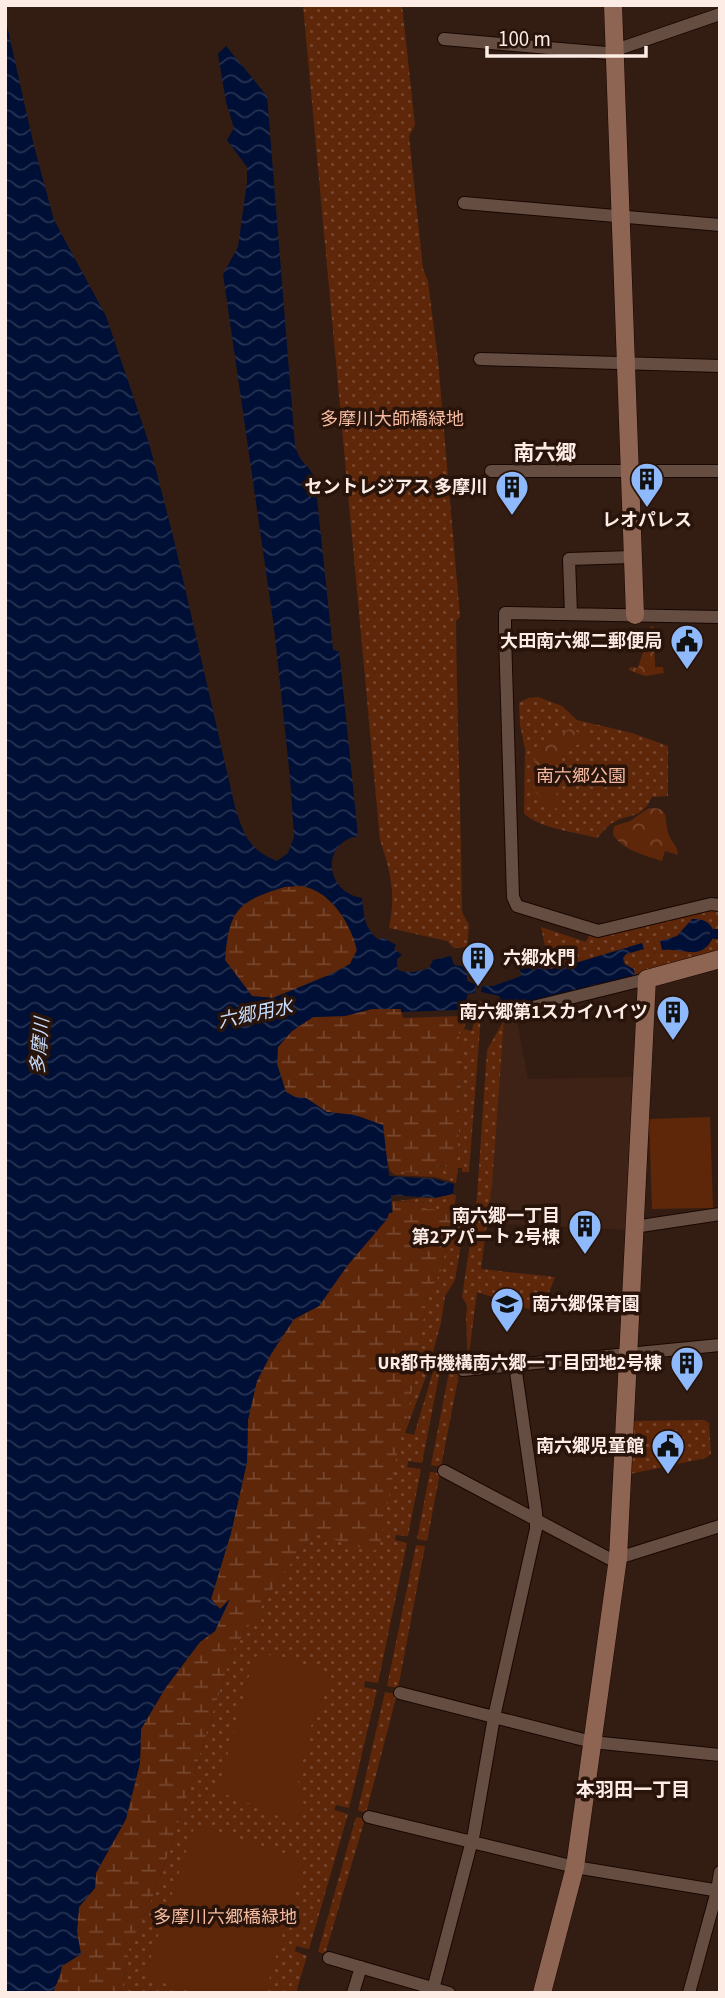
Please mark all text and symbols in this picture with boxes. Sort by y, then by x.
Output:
scale bar [487,14,646,58]
text: 100 m [498,24,551,54]
park label: 多摩川大師橋緑地 [320,407,464,432]
district label: 南六郷 [514,438,577,468]
building icon: レオパレス [628,460,666,509]
building icon: セントレジアス 多摩川 [493,468,531,517]
place label: セントレジアス 多摩川 [304,475,488,500]
place label: レオパレス [602,508,692,533]
public building icon: 大田南六郷二郵便局 [668,622,706,671]
place label: 大田南六郷二郵便局 [500,629,662,654]
park label: 南六郷公園 [536,764,626,789]
building icon: 六郷水門 [459,939,497,988]
place label: 六郷水門 [503,946,575,971]
water label: 六郷用水 [215,993,297,1036]
building icon: 南六郷第1スカイハイツ [654,993,692,1042]
place label: 南六郷第1スカイハイツ [459,1000,648,1025]
water label: 多摩川 [25,1015,57,1076]
place label: 南六郷一丁目 第2アパート 2号棟 [412,1204,560,1250]
building icon: 南六郷一丁目 第2アパート 2号棟 [566,1207,604,1256]
school or university icon: 南六郷保育園 [488,1285,526,1334]
place label: 南六郷保育園 [532,1292,640,1317]
building icon: UR都市機構南六郷一丁目団地2号棟 [668,1344,706,1393]
place label: UR都市機構南六郷一丁目団地2号棟 [377,1351,662,1376]
public building icon: 南六郷児童館 [649,1427,687,1476]
place label: 南六郷児童館 [536,1434,644,1459]
district label: 本羽田一丁目 [576,1777,690,1804]
park label: 多摩川六郷橋緑地 [153,1905,297,1930]

